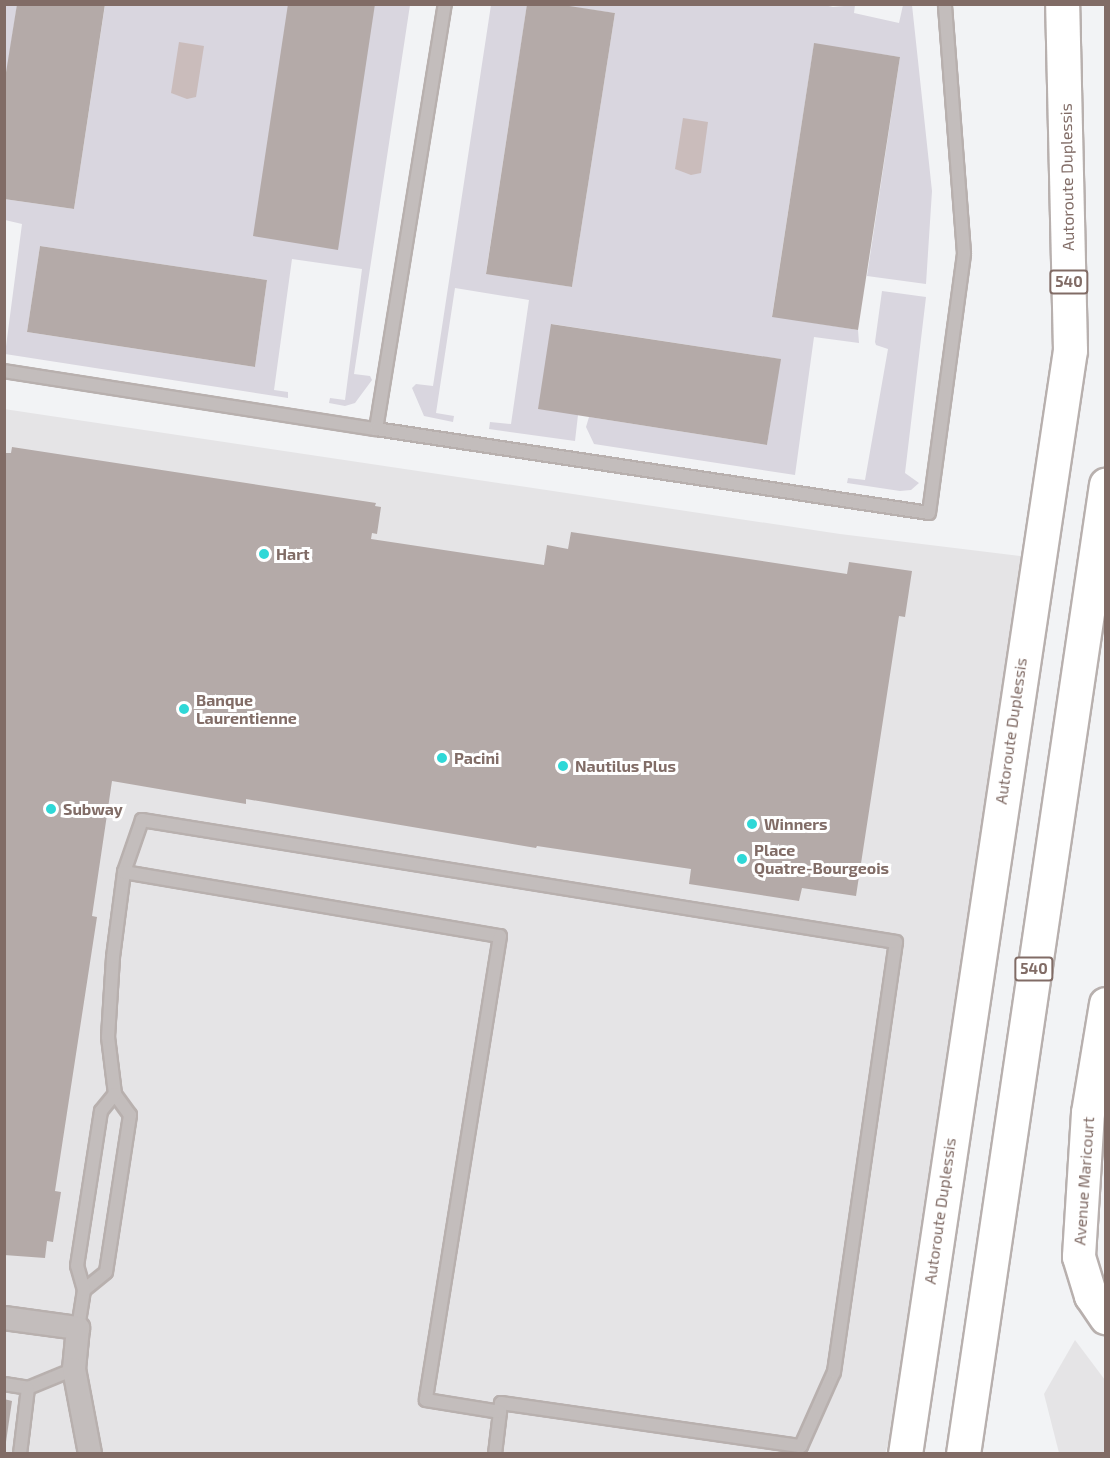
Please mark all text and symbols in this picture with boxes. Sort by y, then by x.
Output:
street label: Autoroute Duplessis [1056,103,1078,251]
road number: 540 [1048,270,1090,294]
place label: Hart [276,544,310,564]
marker: Hart [257,547,271,561]
street label: Autoroute Duplessis [991,657,1031,805]
place label: Banque Laurentienne [196,690,297,728]
marker: Banque Laurentienne [177,702,191,716]
place label: Pacini [454,748,500,768]
marker: Pacini [435,751,449,765]
place label: Nautilus Plus [575,756,676,776]
marker: Nautilus Plus [556,759,570,773]
place label: Subway [63,799,123,819]
marker: Subway [44,802,58,816]
place label: Winners [764,814,828,834]
marker: Winners [745,817,759,831]
place label: Place Quatre-Bourgeois [754,840,889,878]
marker: Place Quatre-Bourgeois [735,852,749,866]
road number: 540 [1013,957,1055,981]
street label: Avenue Maricourt [1070,1116,1098,1246]
street label: Autoroute Duplessis [920,1137,960,1285]

